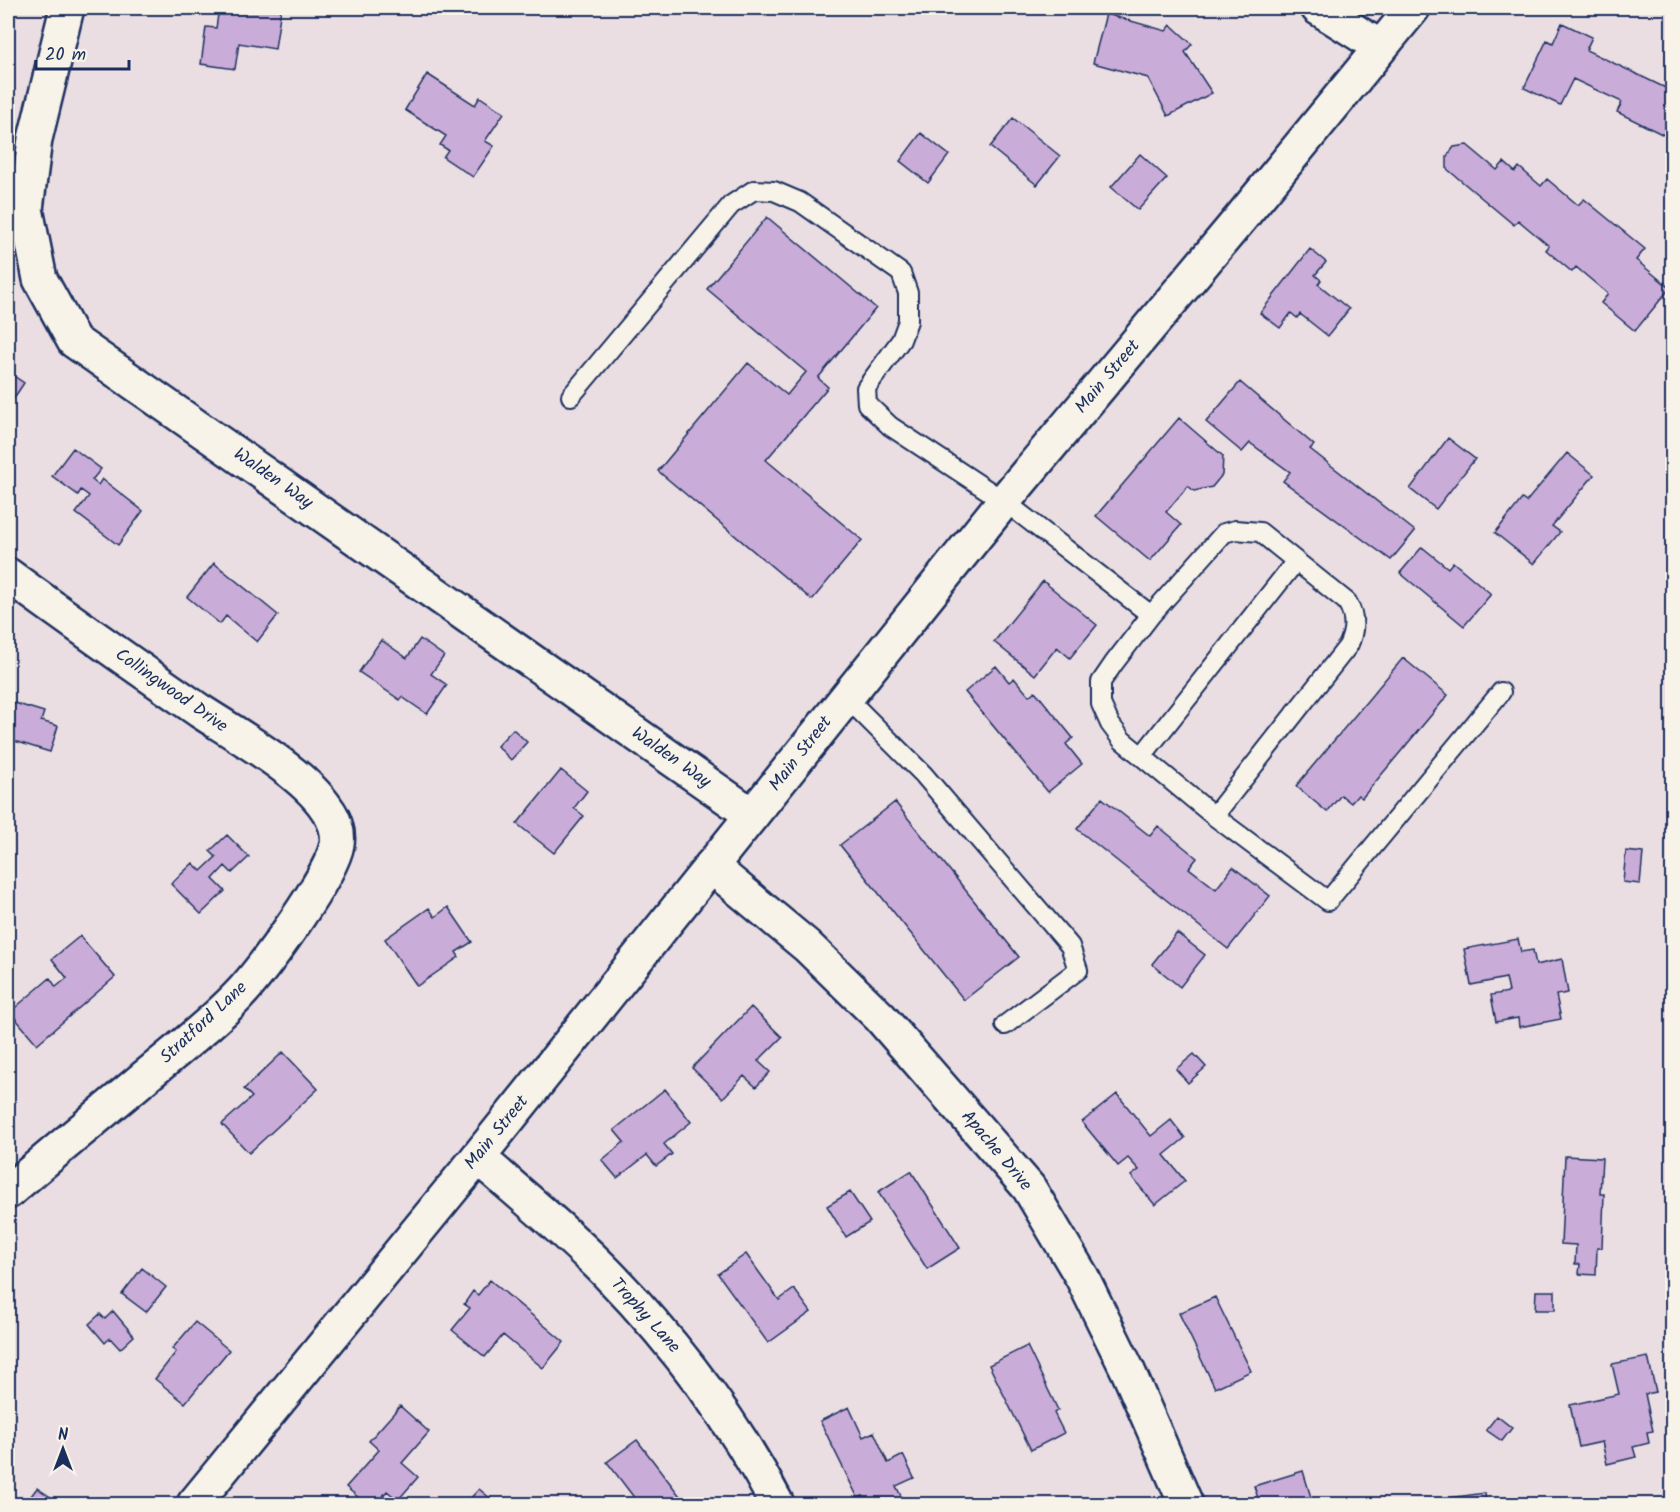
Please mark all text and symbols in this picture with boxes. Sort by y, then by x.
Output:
scale bar [36,33,129,71]
text: 20 m [45,41,86,70]
street label: Main Street [1068,333,1148,421]
street label: Walden Way [227,441,319,518]
street label: Collingwood Drive [108,641,234,741]
street label: Main Street [762,709,841,798]
street label: Walden Way [625,720,717,797]
street label: Stratford Lane [154,975,254,1071]
street label: Main Street [458,1088,537,1177]
street label: Apache Drive [953,1104,1039,1198]
street label: Trophy Lane [603,1272,687,1360]
north arrow [33,1419,93,1479]
text: N [58,1423,68,1448]

